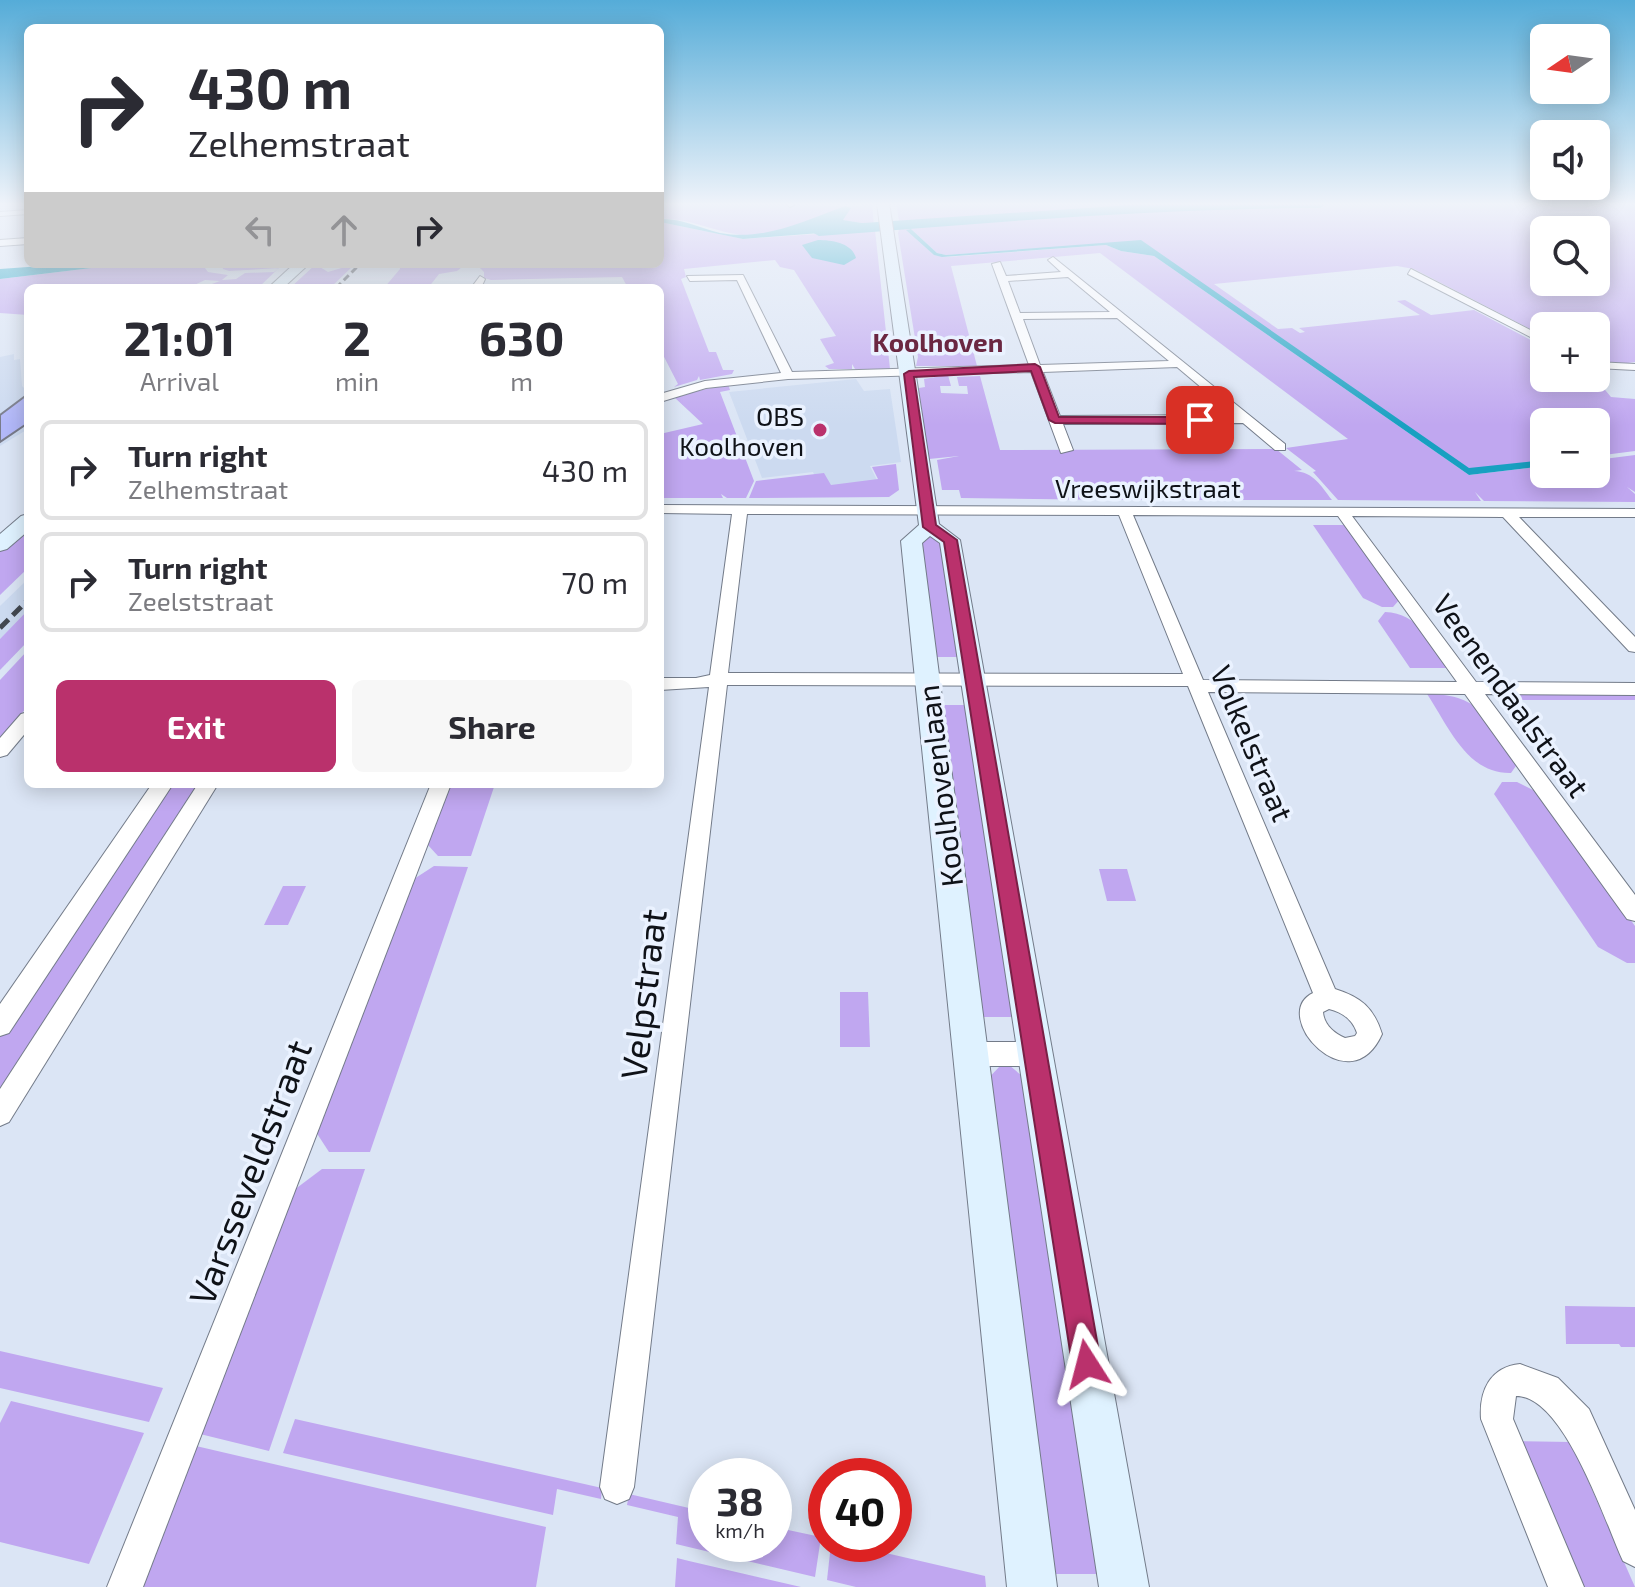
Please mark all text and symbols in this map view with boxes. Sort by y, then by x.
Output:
north arrow [1530,24,1610,104]
map controls [1530,24,1610,488]
text: 430 m [188,53,352,120]
icon: right [56,56,160,160]
button: sound [1530,120,1610,200]
text: Zelhemstraat [188,121,410,164]
icon: left [238,208,282,252]
icon: ahead [322,208,366,252]
icon: right [406,208,450,252]
button: search [1530,216,1610,296]
text: 21:01 [123,308,235,366]
text: 2 [343,308,371,366]
text: 630 [479,308,565,366]
button: + [1530,312,1610,392]
district label: Koolhoven [873,326,1003,357]
text: Arrival [140,365,219,396]
text: min [335,365,379,396]
text: m [510,365,533,396]
pin [1166,386,1234,454]
icon: arrive [1178,398,1222,442]
place label: OBS Koolhoven [679,400,804,461]
button: − [1530,408,1610,488]
marker: OBS Koolhoven [811,421,829,439]
text: Turn right [128,437,268,473]
icon: right [60,448,104,492]
text: 430 m [542,452,628,488]
street label: Vreeswijkstraat [1055,472,1241,503]
text: Zelhemstraat [128,473,288,504]
text: Turn right [128,549,268,585]
icon: right [60,560,104,604]
text: 70 m [562,564,628,600]
text: Zeelststraat [128,585,273,616]
street label: Veenendaalstraat [1426,586,1598,804]
street label: Volkelstraat [1204,660,1302,826]
button: Exit [56,680,336,772]
button: Share [352,680,632,772]
street label: Koolhovenlaan [909,683,969,889]
street label: Velpstraat [610,906,674,1082]
street label: Varsseveldstraat [179,1034,319,1310]
position arrow [1045,1322,1129,1406]
speed limit sign: 40 [808,1458,912,1562]
text: 38 [716,1476,764,1524]
text: km/h [715,1518,765,1542]

